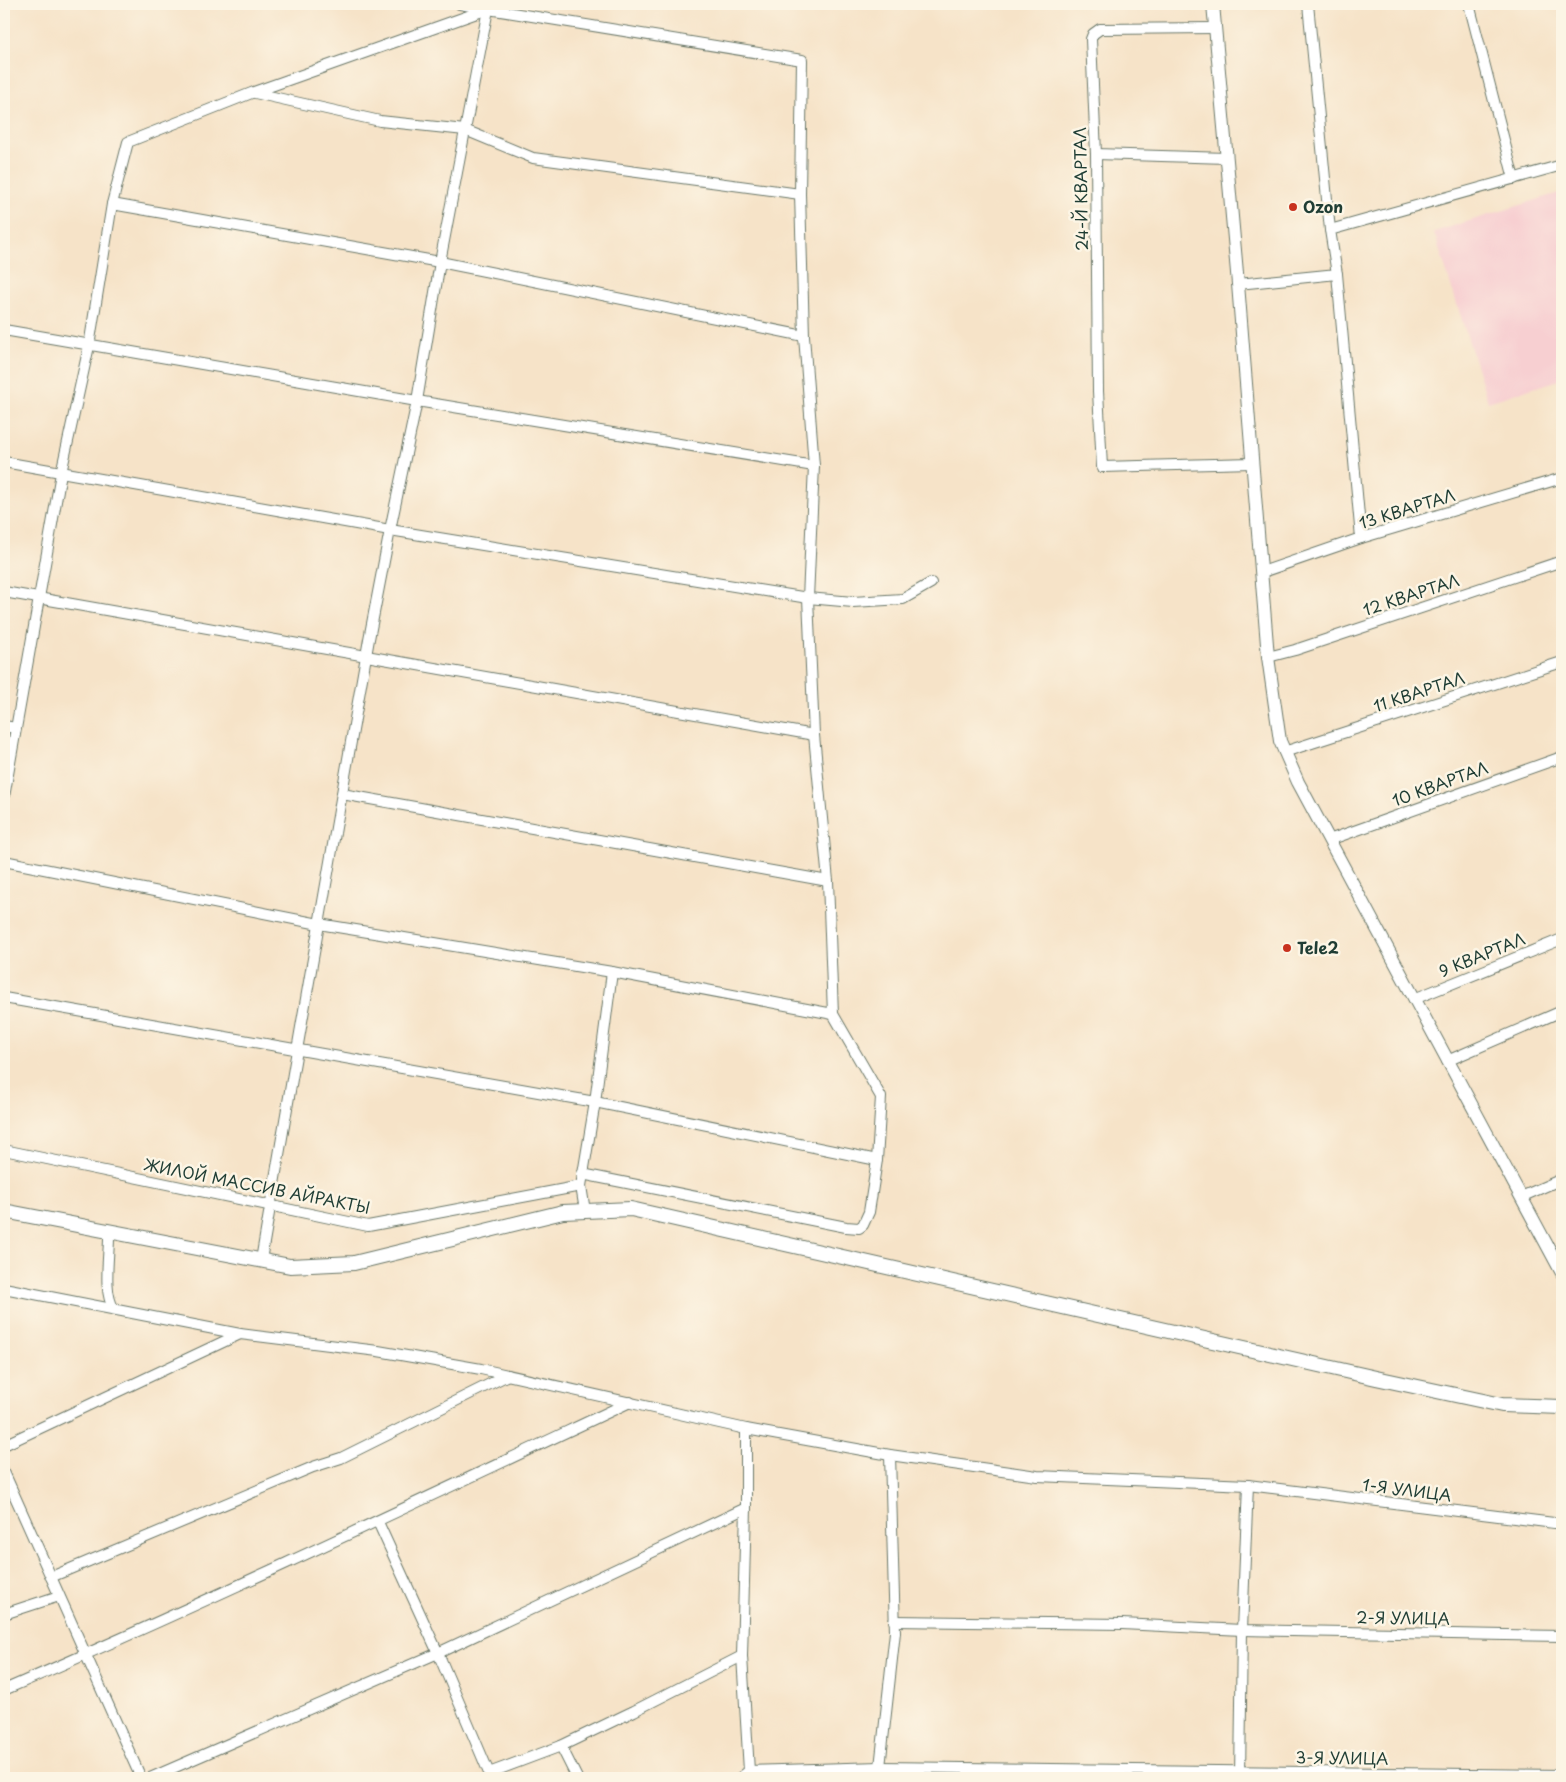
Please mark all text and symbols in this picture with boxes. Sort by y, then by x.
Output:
street label: 24-Й КВАРТАЛ [1067,127,1093,251]
place label: Ozon [1303,194,1343,218]
marker: Ozon [1287,201,1299,213]
street label: 13 КВАРТАЛ [1356,482,1458,534]
street label: 12 КВАРТАЛ [1359,567,1462,621]
street label: 11 КВАРТАЛ [1370,665,1468,717]
street label: 10 КВАРТАЛ [1388,755,1491,812]
street label: 9 КВАРТАЛ [1435,926,1528,982]
place label: Tele2 [1297,935,1339,959]
marker: Tele2 [1281,942,1293,954]
street label: ЖИЛОЙ МАССИВ АЙРАКТЫ [142,1151,372,1219]
street label: 1-Я УЛИЦА [1361,1472,1453,1506]
street label: 2-Я УЛИЦА [1356,1604,1450,1630]
street label: 3-Я УЛИЦА [1295,1744,1389,1770]

